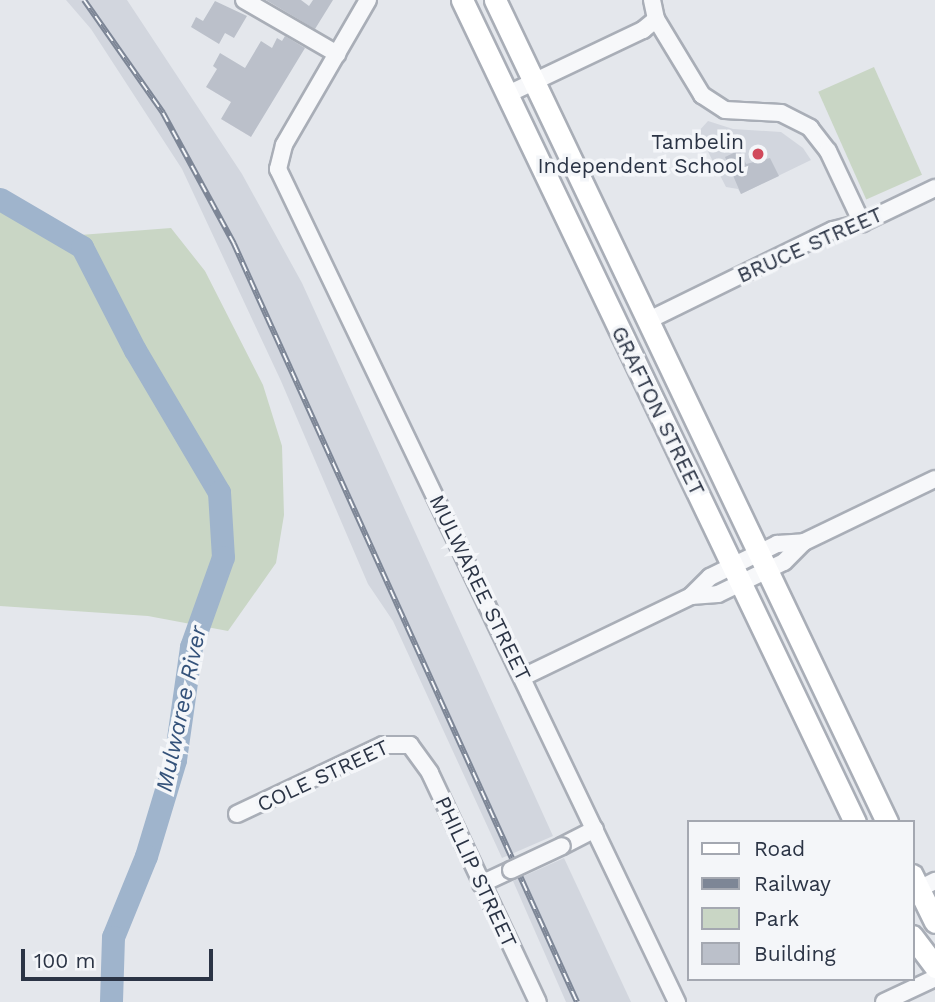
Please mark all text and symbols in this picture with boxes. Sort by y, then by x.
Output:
place label: Tambelin Independent School [537,129,744,179]
marker: Tambelin Independent School [750,146,766,162]
street label: BRUCE STREET [733,202,887,288]
street label: GRAFTON STREET [606,322,710,500]
street label: MULWAREE STREET [424,491,536,685]
water label: Mulwaree River [151,624,213,794]
street label: COLE STREET [253,735,393,817]
street label: PHILLIP STREET [430,792,522,952]
legend [687,820,914,981]
text: Road [754,836,805,861]
text: Railway [754,871,831,896]
text: Park [754,906,799,931]
scale bar [24,936,217,980]
text: Building [754,941,836,966]
text: 100 m [34,948,96,973]

